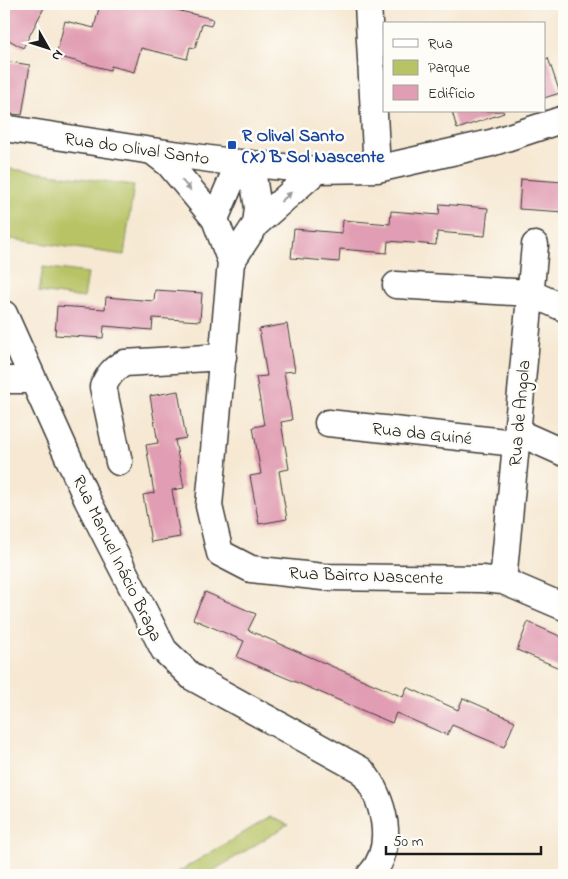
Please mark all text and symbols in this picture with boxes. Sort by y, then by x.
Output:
north arrow [22,22,72,72]
legend [383,22,546,112]
text: Rua [428,33,453,55]
text: N [46,45,68,66]
text: Parque [428,57,470,79]
text: Edifício [428,83,475,105]
place label: R Olival Santo (X) B Sol Nascente [242,124,385,171]
street label: Rua do Olival Santo [63,127,211,173]
marker: R Olival Santo (X) B Sol Nascente [226,139,238,151]
one-way arrow [181,179,192,192]
one-way arrow [280,191,292,203]
street label: Rua de Angola [503,359,540,468]
street label: Rua da Guiné [370,417,474,453]
street label: Rua Manuel Inácio Braga [64,471,168,647]
street label: Rua Bairro Nascente [288,561,445,593]
scale bar [386,824,540,856]
text: 50 m [393,831,424,853]

